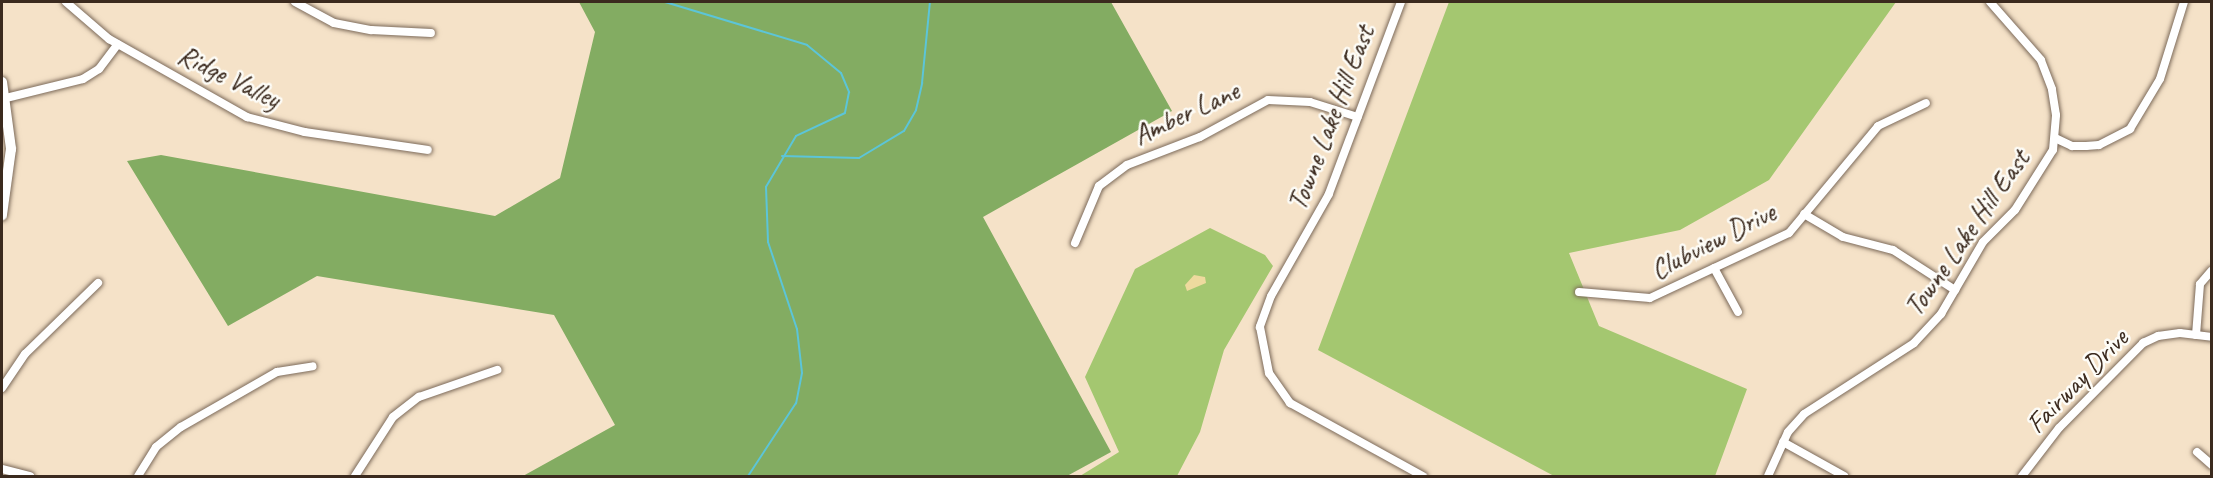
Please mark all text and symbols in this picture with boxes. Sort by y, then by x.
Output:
street label: Towne Lake Hill East [1280,20,1382,216]
street label: Ridge Valley [172,38,286,116]
street label: Amber Lane [1127,74,1245,152]
street label: Towne Lake Hill East [1897,143,2037,323]
street label: Clubview Drive [1645,195,1781,287]
street label: Fairway Drive [2019,322,2135,440]

